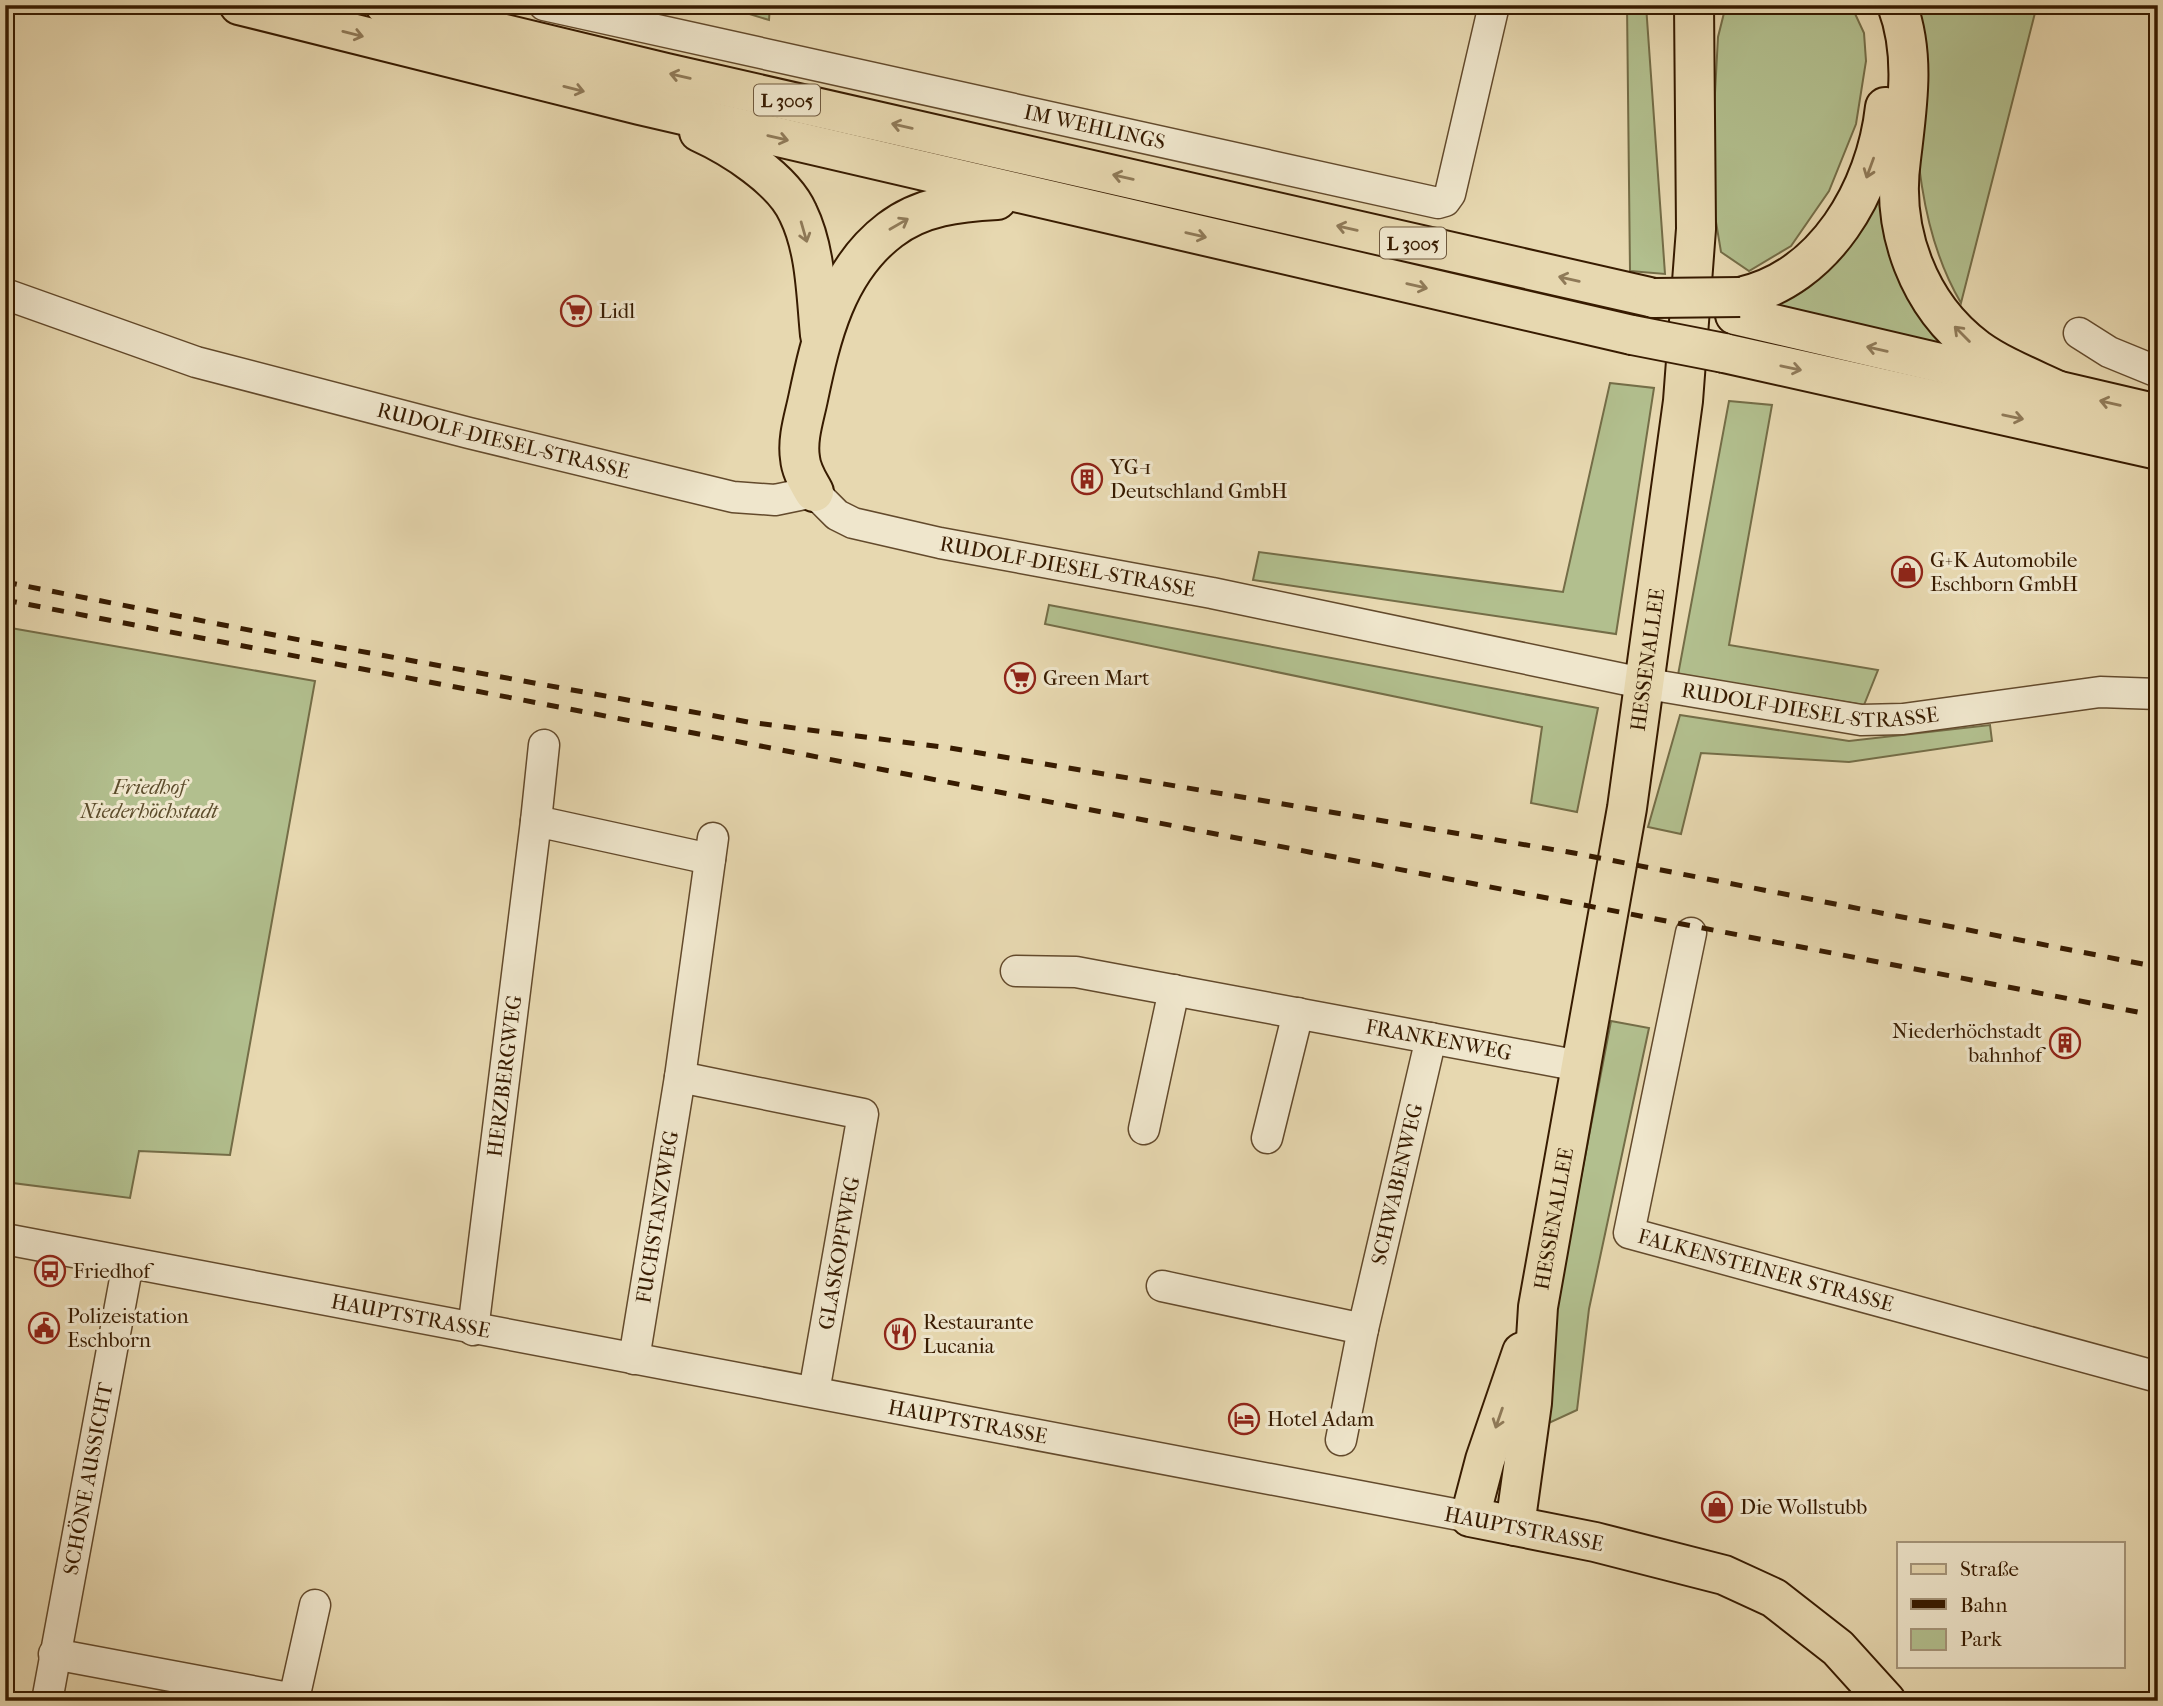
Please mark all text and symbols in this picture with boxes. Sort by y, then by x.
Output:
one-way arrow [341,28,364,41]
one-way arrow [669,68,692,82]
one-way arrow [562,83,585,96]
road number: L 3005 [754,85,820,116]
street label: IM WEHLINGS [1022,100,1168,154]
one-way arrow [891,119,914,133]
one-way arrow [766,132,789,145]
one-way arrow [1863,156,1875,178]
one-way arrow [1113,170,1135,183]
one-way arrow [889,217,909,231]
one-way arrow [798,220,811,243]
one-way arrow [1336,221,1359,234]
road number: L 3005 [1380,228,1446,258]
one-way arrow [1184,229,1207,242]
one-way arrow [1558,272,1581,285]
one-way arrow [1405,280,1428,293]
supermarket icon: Lidl [559,294,593,328]
place label: Lidl [599,299,635,323]
one-way arrow [1954,326,1971,343]
one-way arrow [1866,341,1889,355]
one-way arrow [1779,362,1802,376]
one-way arrow [2099,396,2122,410]
street label: RUDOLF-DIESEL-STRASSE [374,398,632,484]
one-way arrow [2001,411,2024,425]
place label: YG-1 Deutschland GmbH [1109,455,1288,503]
building icon: YG-1 Deutschland GmbH [1070,462,1104,496]
street label: RUDOLF-DIESEL-STRASSE [938,531,1198,602]
place label: G+K Automobile Eschborn GmbH [1930,548,2078,596]
shop icon: G+K Automobile Eschborn GmbH [1890,555,1924,589]
street label: HESSENALLEE [1626,586,1669,733]
supermarket icon: Green Mart [1003,661,1037,695]
place label: Green Mart [1043,666,1150,690]
street label: RUDOLF-DIESEL-STRASSE [1680,678,1940,732]
park label: Friedhof Niederhöchstadt [79,775,219,823]
street label: HERZBERGWEG [483,993,526,1158]
street label: FRANKENWEG [1364,1014,1514,1065]
place label: Niederhöchstadt bahnhof [1892,1019,2046,1067]
building icon: Niederhöchstadt bahnhof [2048,1026,2082,1060]
street label: SCHWABENWEG [1366,1101,1427,1267]
street label: FUCHSTANZWEG [631,1129,683,1305]
street label: HESSENALLEE [1529,1146,1578,1292]
street label: GLASKOPFWEG [814,1174,864,1332]
street label: FALKENSTEINER STRASSE [1635,1224,1896,1317]
bus stop icon: Friedhof [33,1254,67,1288]
place label: Friedhof [73,1259,154,1283]
street label: HAUPTSTRASSE [329,1289,493,1343]
place label: Polizeistation Eschborn [67,1304,189,1352]
place label: Restaurante Lucania [923,1310,1034,1358]
public building icon: Polizeistation Eschborn [27,1311,61,1345]
restaurant icon: Restaurante Lucania [883,1317,917,1351]
street label: SCHÖNE AUSSICHT [59,1380,118,1577]
street label: HAUPTSTRASSE [886,1395,1050,1449]
hotel icon: Hotel Adam [1227,1402,1261,1436]
place label: Hotel Adam [1267,1407,1375,1431]
one-way arrow [1492,1407,1504,1429]
shop icon: Die Wollstubb [1700,1490,1734,1524]
place label: Die Wollstubb [1740,1495,1867,1519]
street label: HAUPTSTRASSE [1442,1502,1606,1556]
legend [1897,1542,2124,1668]
text: Straße [1960,1557,2019,1581]
text: Bahn [1960,1593,2007,1617]
text: Park [1960,1627,2002,1651]

